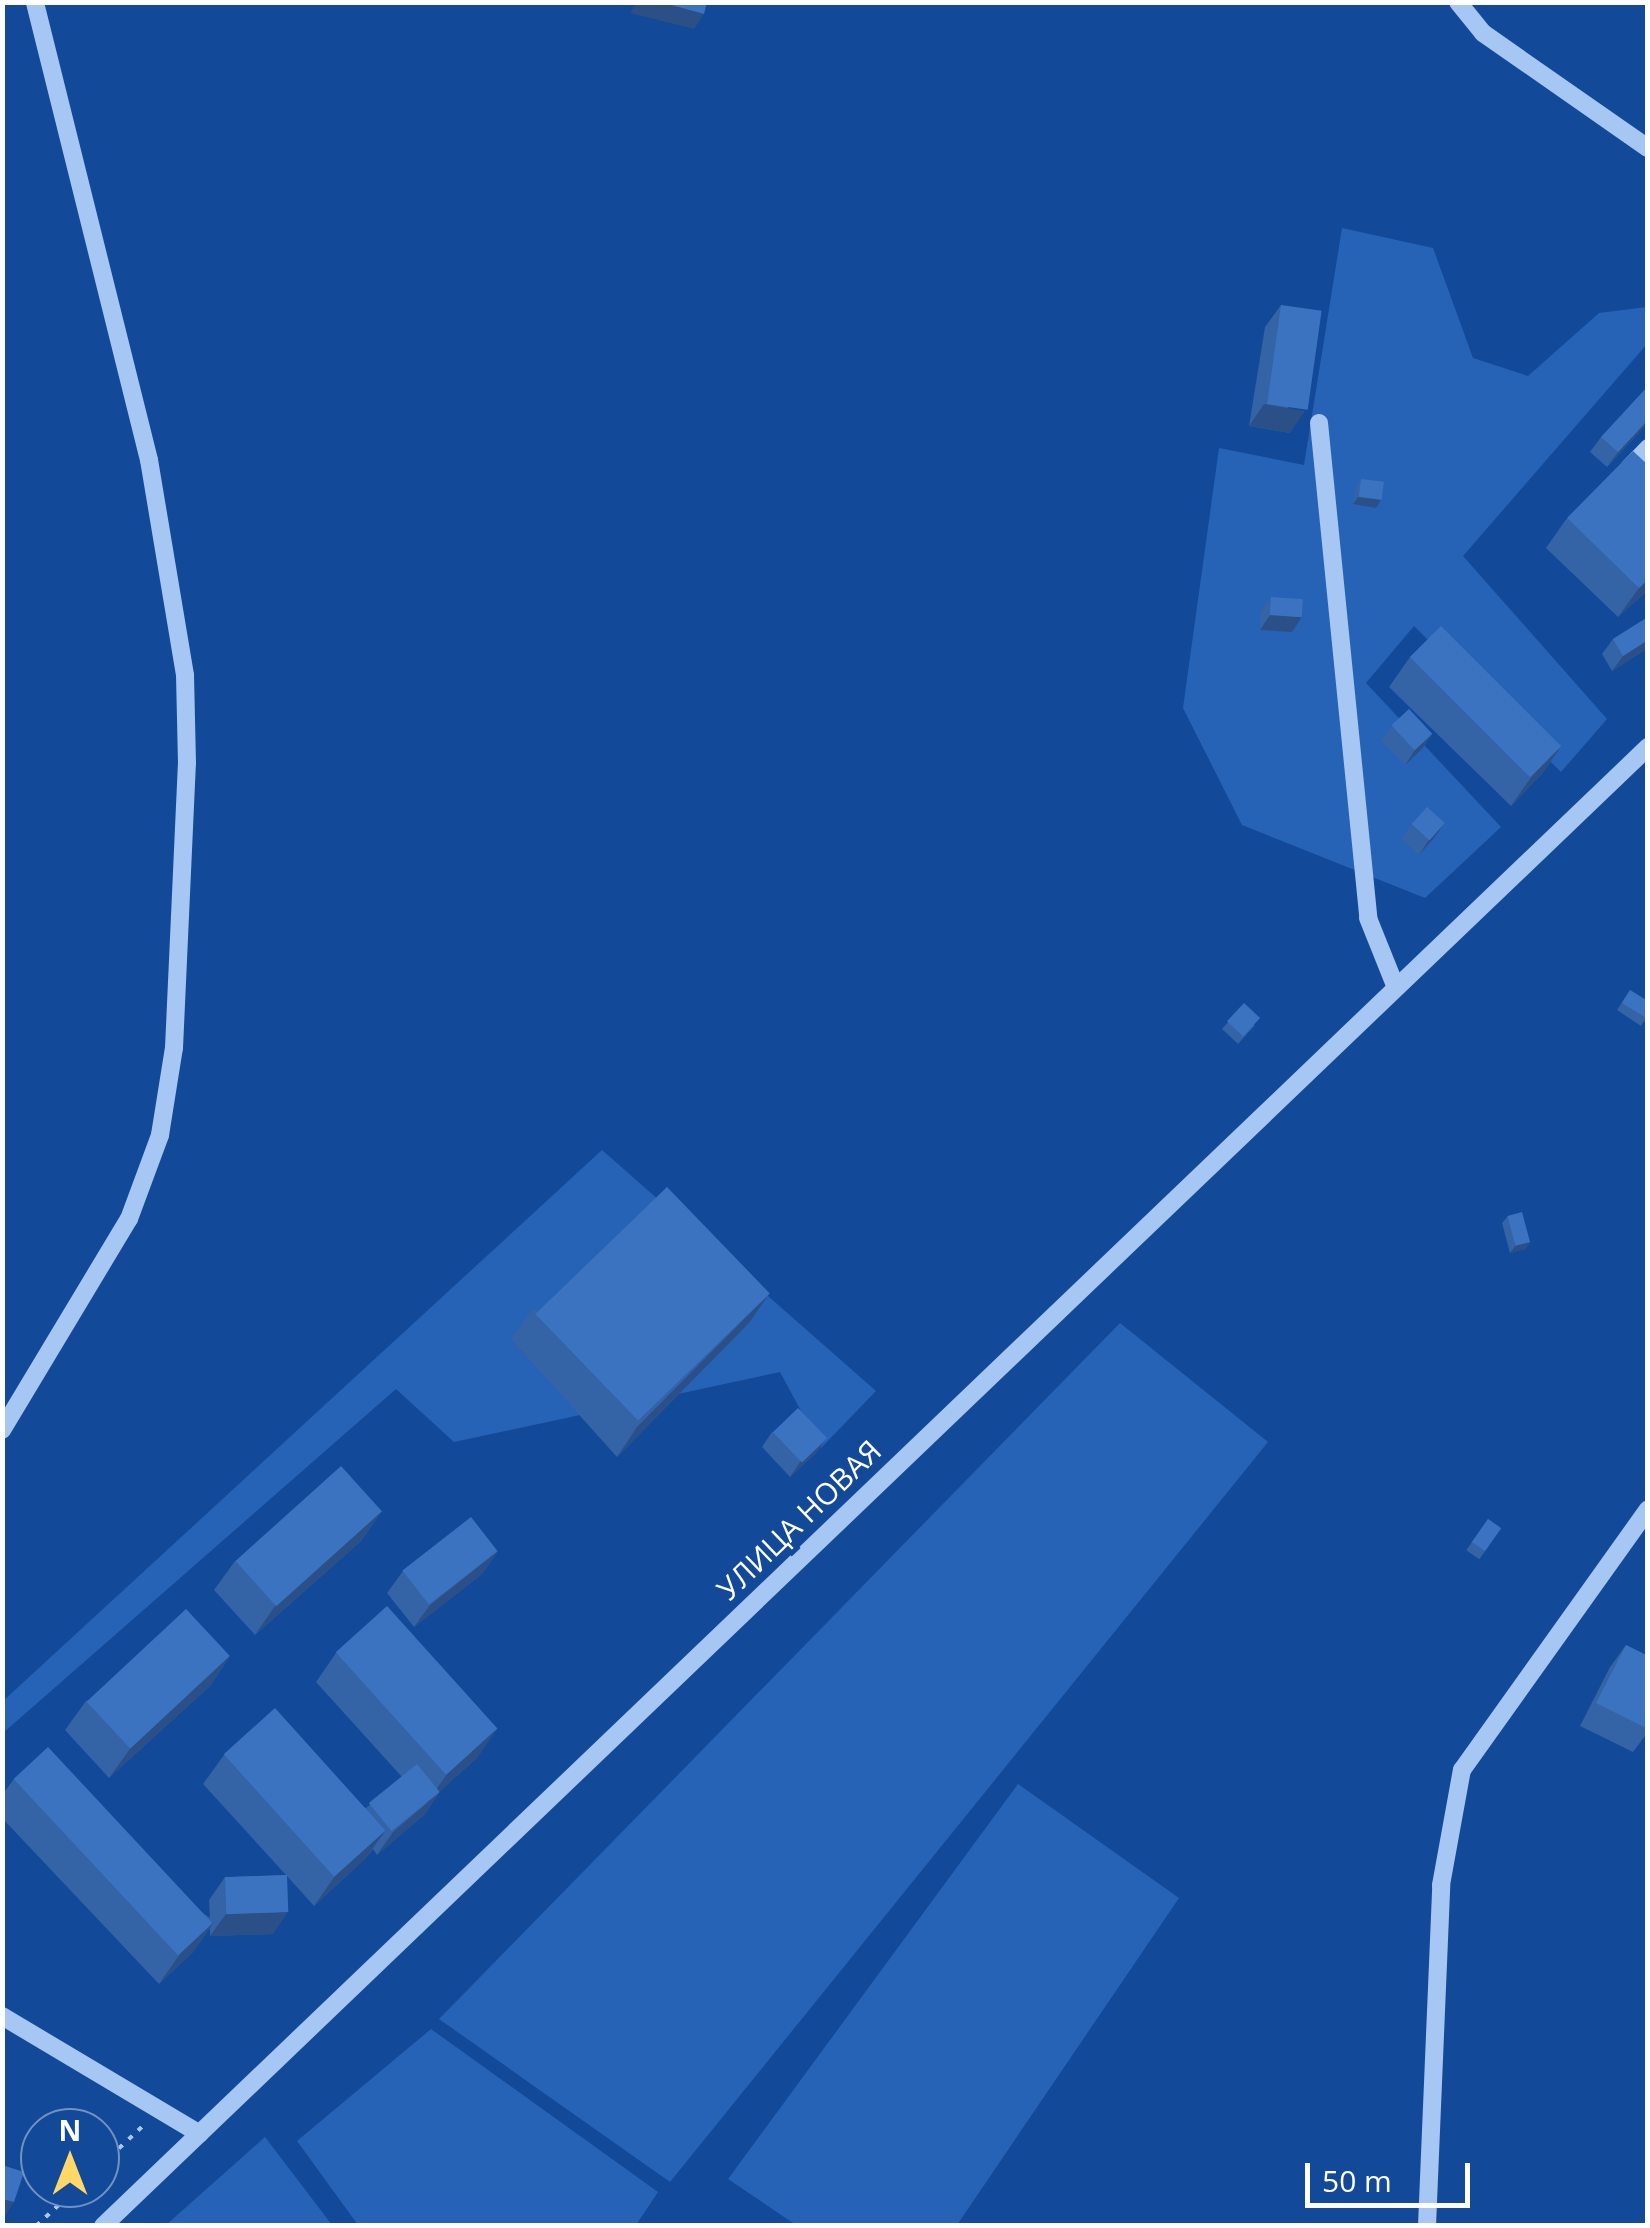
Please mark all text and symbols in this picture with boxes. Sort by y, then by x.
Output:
street label: УЛИЦА НОВАЯ [710,1433,888,1607]
north arrow [20,2108,120,2208]
text: N [59,2111,81,2149]
scale bar [1310,2143,1475,2205]
text: 50 m [1322,2160,1392,2201]

